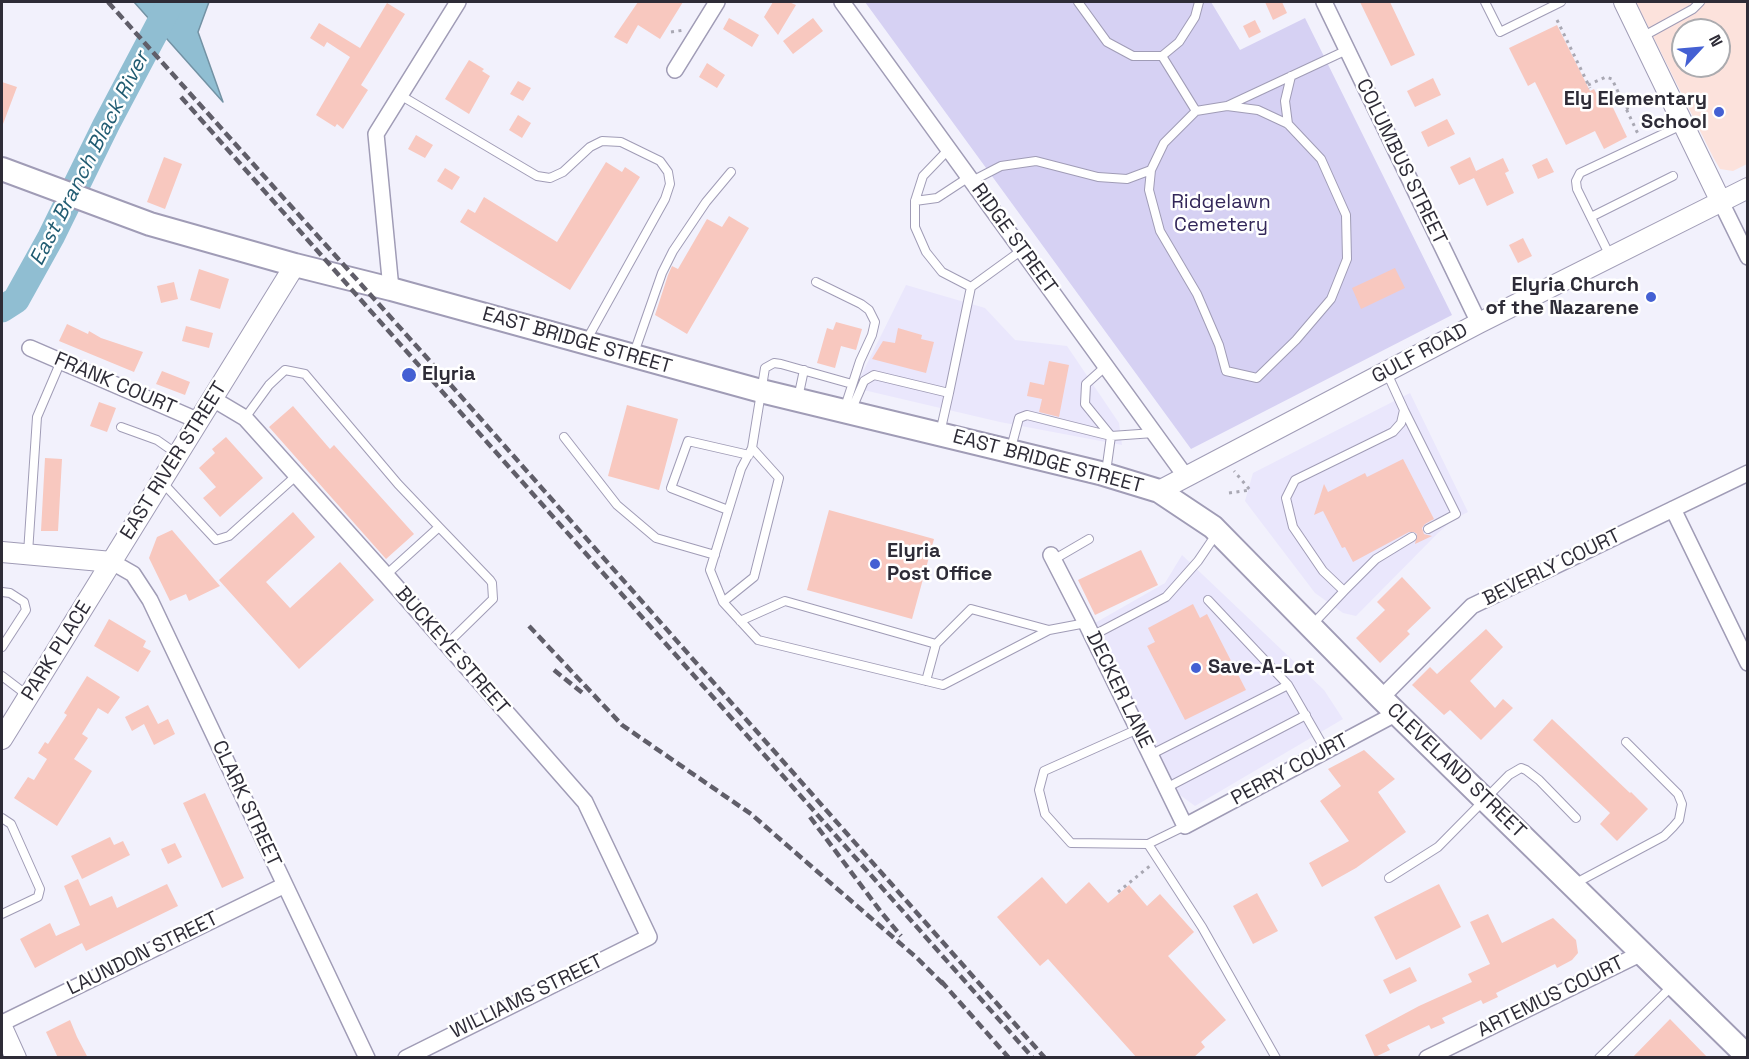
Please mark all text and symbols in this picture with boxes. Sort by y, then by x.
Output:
north arrow [1671,18,1731,78]
text: N [1704,31,1728,50]
water label: East Branch Black River [25,48,155,270]
street label: COLUMBUS STREET [1350,75,1452,249]
place label: Ely Elementary School [1564,88,1707,135]
marker: Ely Elementary School [1712,105,1726,119]
street label: RIDGE STREET [966,179,1062,299]
park label: Ridgelawn Cemetery [1171,191,1271,238]
place label: Elyria Church of the Nazarene [1485,274,1639,321]
marker: Elyria Church of the Nazarene [1644,290,1658,304]
street label: EAST BRIDGE STREET [479,302,675,380]
street label: GULF ROAD [1368,319,1472,389]
street label: FRANK COURT [50,347,180,421]
place label: Elyria [422,363,476,387]
marker: Elyria [400,366,418,384]
street label: EAST RIVER STREET [116,378,232,544]
street label: EAST BRIDGE STREET [950,425,1146,499]
street label: BEVERLY COURT [1479,524,1625,612]
place label: Elyria Post Office [887,540,992,587]
marker: Elyria Post Office [868,557,882,571]
street label: BUCKEYE STREET [390,582,514,720]
street label: PARK PLACE [17,597,97,705]
street label: DECKER LANE [1080,628,1158,752]
place label: Save-A-Lot [1208,656,1315,680]
marker: Save-A-Lot [1189,661,1203,675]
street label: CLEVELAND STREET [1381,698,1531,844]
street label: PERRY COURT [1227,729,1353,811]
street label: CLARK STREET [206,737,286,871]
street label: LAUNDON STREET [63,907,223,1001]
street label: WILLIAMS STREET [447,950,607,1044]
street label: ARTEMUS COURT [1474,951,1628,1043]

